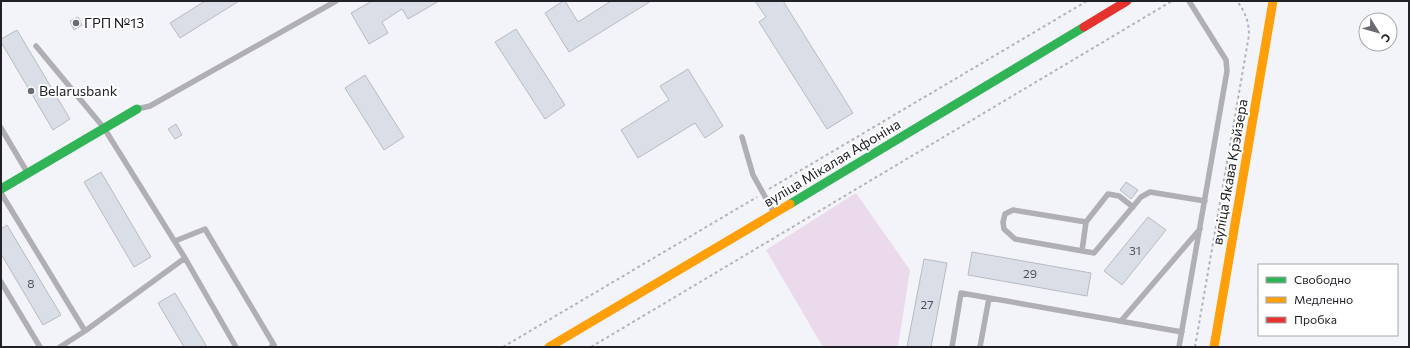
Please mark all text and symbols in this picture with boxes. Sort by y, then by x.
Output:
north arrow [1358,12,1398,52]
place label: ГРП №13 [84,14,144,31]
marker: ГРП №13 [71,18,81,28]
text: С [1379,31,1394,46]
place label: Belarusbank [39,82,118,99]
marker: Belarusbank [26,86,36,96]
street label: вуліца Якава Крэйзера [1208,98,1251,246]
street label: вуліца Мікалая Афоніна [760,115,903,210]
house number: 31 [1129,243,1141,257]
legend [1258,264,1398,336]
house number: 29 [1023,266,1037,280]
text: Свободно [1294,272,1351,286]
house number: 8 [27,276,35,290]
text: Медленно [1294,292,1353,306]
house number: 27 [921,297,933,311]
text: Пробка [1294,312,1337,326]

